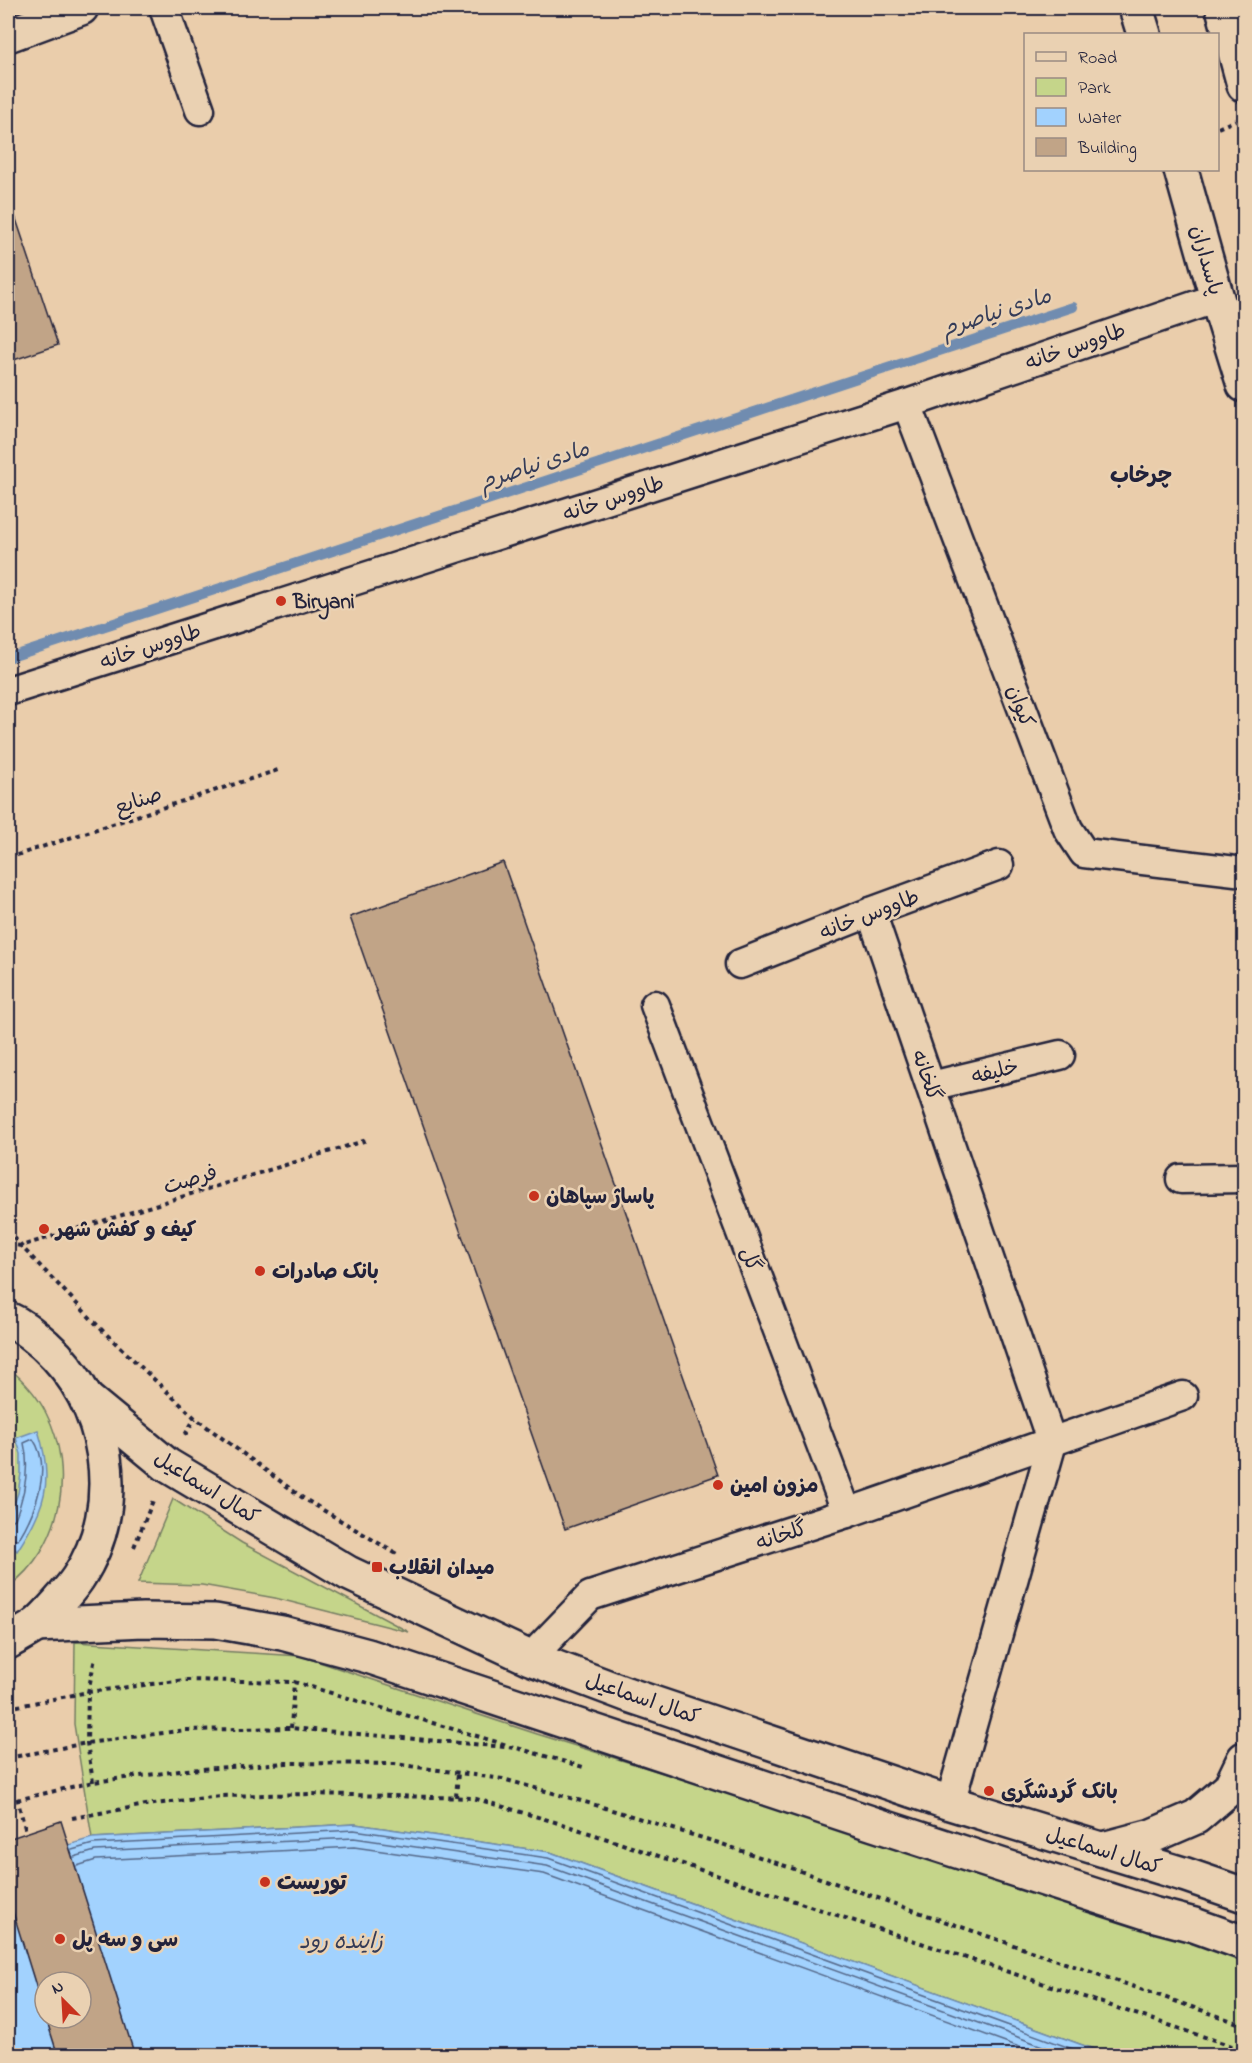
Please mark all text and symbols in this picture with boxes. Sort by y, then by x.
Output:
legend [1024,33,1219,171]
text: Road [1078,46,1117,72]
text: Park [1078,76,1111,102]
text: Water [1078,106,1122,132]
text: Building [1077,136,1137,163]
street label: پاسداران [1181,222,1229,299]
water label: مادی نیاصرم [937,281,1056,347]
street label: طاووس خانه [1021,317,1130,379]
water label: مادی نیاصرم [475,434,594,500]
district label: چرخاب [1110,461,1172,493]
street label: طاووس خانه [559,469,668,530]
place label: Biryani [292,588,355,620]
marker: Biryani [274,594,288,608]
street label: طاووس خانه [96,617,205,678]
street label: کیوان [997,681,1041,732]
street label: صنایع [111,780,166,824]
street label: طاووس خانه [815,883,924,949]
street label: گلخانه [902,1046,948,1106]
street label: خلیفه [969,1053,1022,1093]
street label: فرصت [160,1158,221,1203]
place label: پاساژ سپاهان [546,1183,654,1213]
marker: پاساژ سپاهان [527,1189,541,1203]
place label: کیف و کفش شهر [54,1216,197,1246]
marker: کیف و کفش شهر [37,1222,51,1236]
street label: گل [731,1243,767,1276]
place label: بانک صادرات [272,1258,379,1288]
marker: بانک صادرات [253,1264,267,1278]
street label: کمال اسماعیل [147,1444,265,1533]
place label: مزون امین [730,1472,818,1502]
marker: مزون امین [711,1478,725,1492]
street label: گلخانه [752,1514,811,1559]
place label: میدان انقلاب [389,1554,495,1584]
marker: میدان انقلاب [370,1560,384,1574]
street label: کمال اسماعیل [581,1666,704,1734]
place label: بانک گردشگری [1001,1778,1118,1808]
marker: بانک گردشگری [982,1784,996,1798]
street label: کمال اسماعیل [1042,1820,1165,1884]
place label: توریست [277,1869,347,1899]
marker: توریست [258,1875,272,1889]
place label: سی و سه پل [72,1926,178,1956]
water label: زاینده رود [299,1927,384,1959]
marker: سی و سه پل [53,1932,67,1946]
north arrow [33,1970,93,2030]
text: N [48,1975,68,2001]

